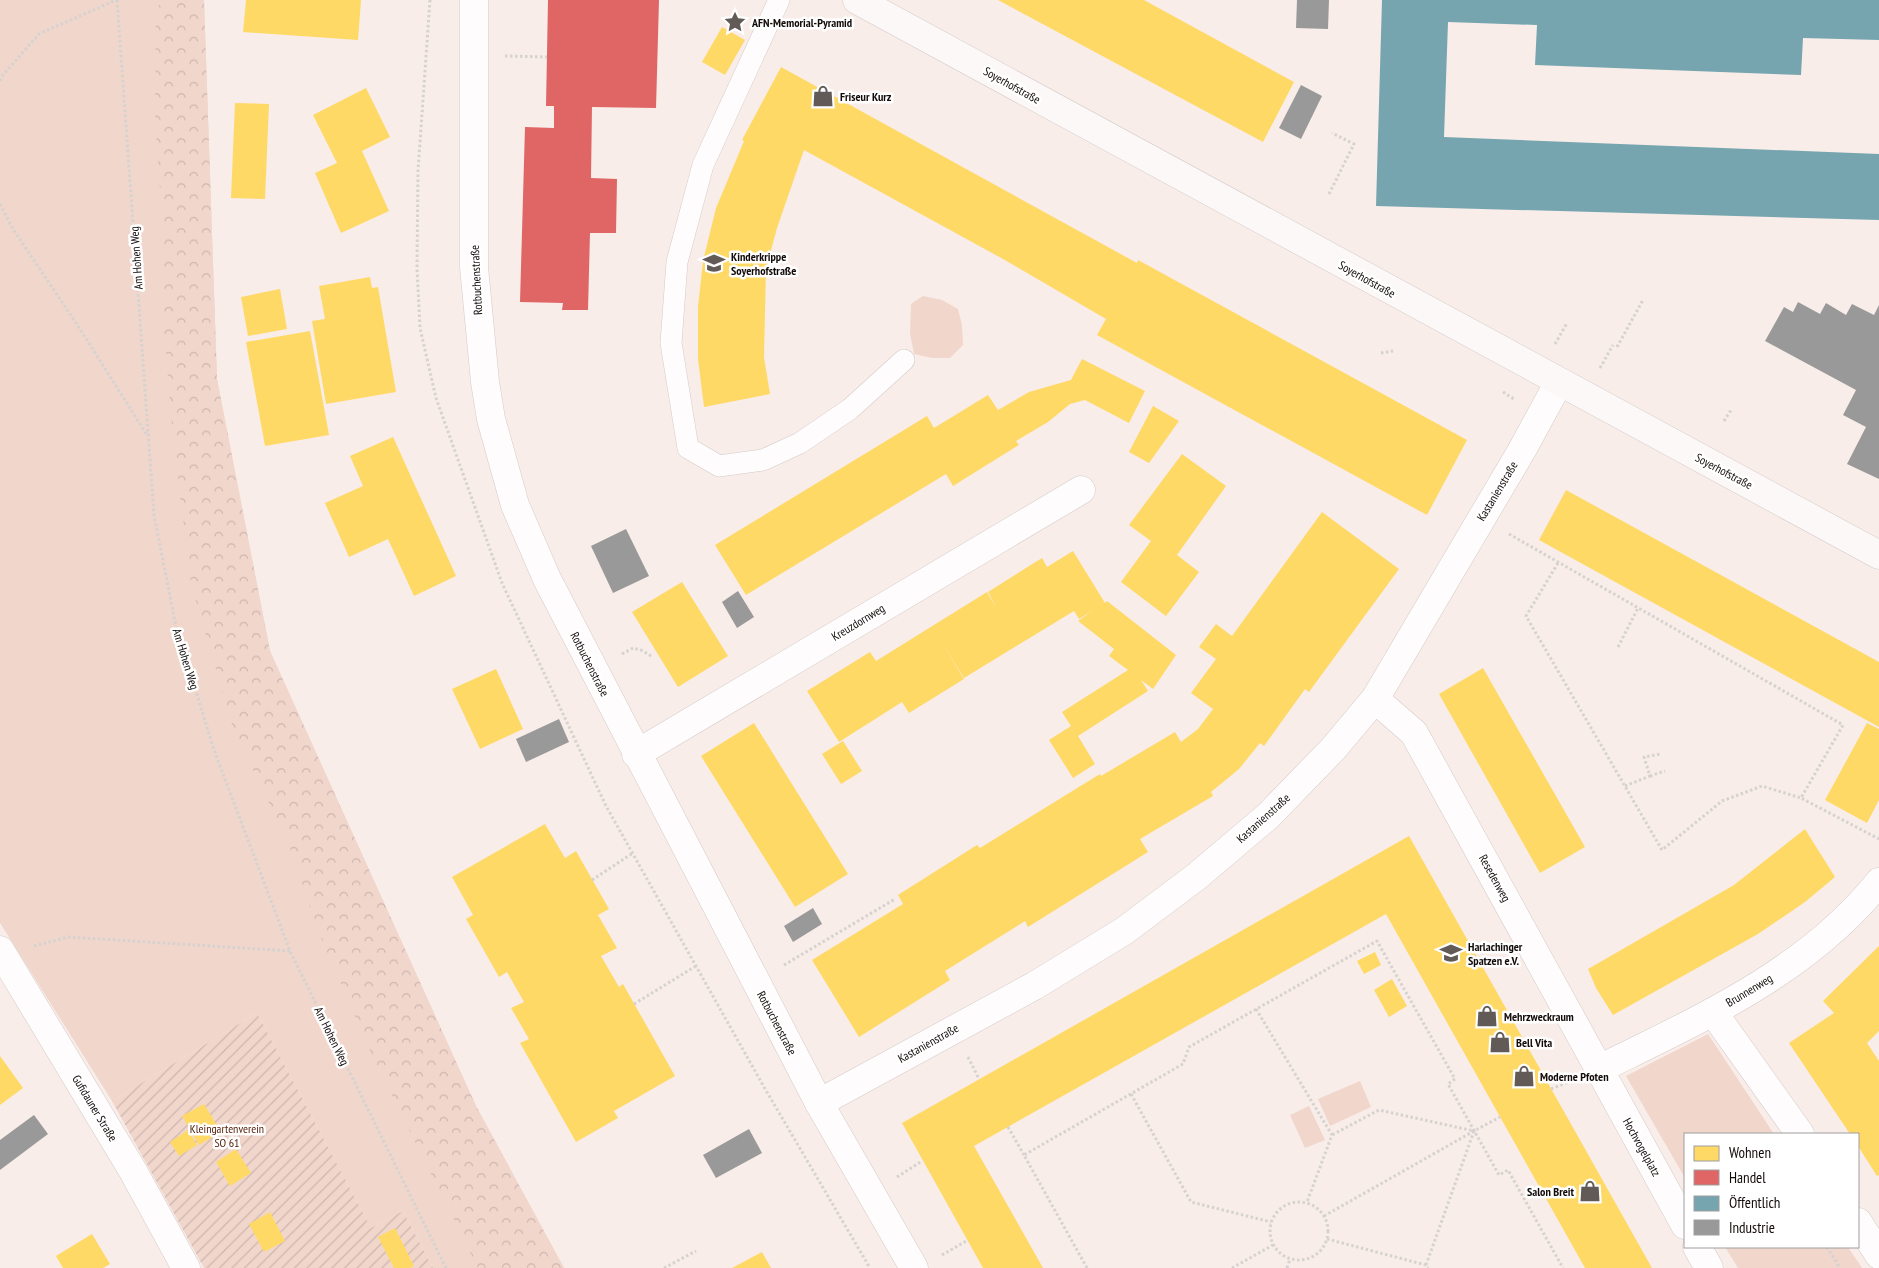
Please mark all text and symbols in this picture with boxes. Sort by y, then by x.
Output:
place icon: AFN-Memorial-Pyramid [722,9,748,35]
place label: AFN-Memorial-Pyramid [751,15,852,30]
street label: Soyerhofstraße [981,63,1043,107]
shop icon: Friseur Kurz [810,83,836,109]
place label: Friseur Kurz [840,89,892,104]
street label: Am Hohen Weg [126,226,146,290]
street label: Rotbuchenstraße [467,245,485,315]
place label: Kinderkrippe Soyerhofstraße [731,249,796,278]
school or university icon: Kinderkrippe Soyerhofstraße [701,250,727,276]
street label: Soyerhofstraße [1336,257,1398,301]
street label: Soyerhofstraße [1693,450,1755,492]
street label: Kastanienstraße [1473,458,1521,524]
street label: Kreuzdornweg [829,600,887,644]
street label: Am Hohen Weg [170,627,202,691]
street label: Rotbuchenstraße [567,629,613,699]
street label: Kastanienstraße [1233,790,1293,846]
street label: Resedenweg [1476,852,1514,904]
place label: Harlachinger Spatzen e.V. [1468,939,1523,968]
school or university icon: Harlachinger Spatzen e.V. [1438,940,1464,966]
street label: Brunnenweg [1723,970,1775,1010]
street label: Rotbuchenstraße [754,988,800,1058]
shop icon: Mehrzweckraum [1474,1003,1500,1029]
street label: Am Hohen Weg [311,1004,353,1068]
place label: Mehrzweckraum [1504,1009,1574,1024]
street label: Kastanienstraße [895,1020,961,1066]
shop icon: Bell Vita [1487,1029,1513,1055]
place label: Bell Vita [1516,1035,1552,1050]
shop icon: Moderne Pfoten [1511,1063,1537,1089]
place label: Moderne Pfoten [1540,1069,1609,1084]
street label: Gufidauner Straße [69,1072,121,1144]
street label: Hochvogelplatz [1620,1115,1664,1179]
park label: Kleingartenverein SO 61 [190,1121,264,1150]
legend [1684,1133,1859,1248]
text: Wohnen [1729,1143,1771,1162]
text: Handel [1729,1168,1766,1187]
shop icon: Salon Breit [1577,1178,1603,1204]
place label: Salon Breit [1527,1184,1574,1199]
text: Öffentlich [1729,1193,1780,1212]
text: Industrie [1729,1218,1775,1237]

